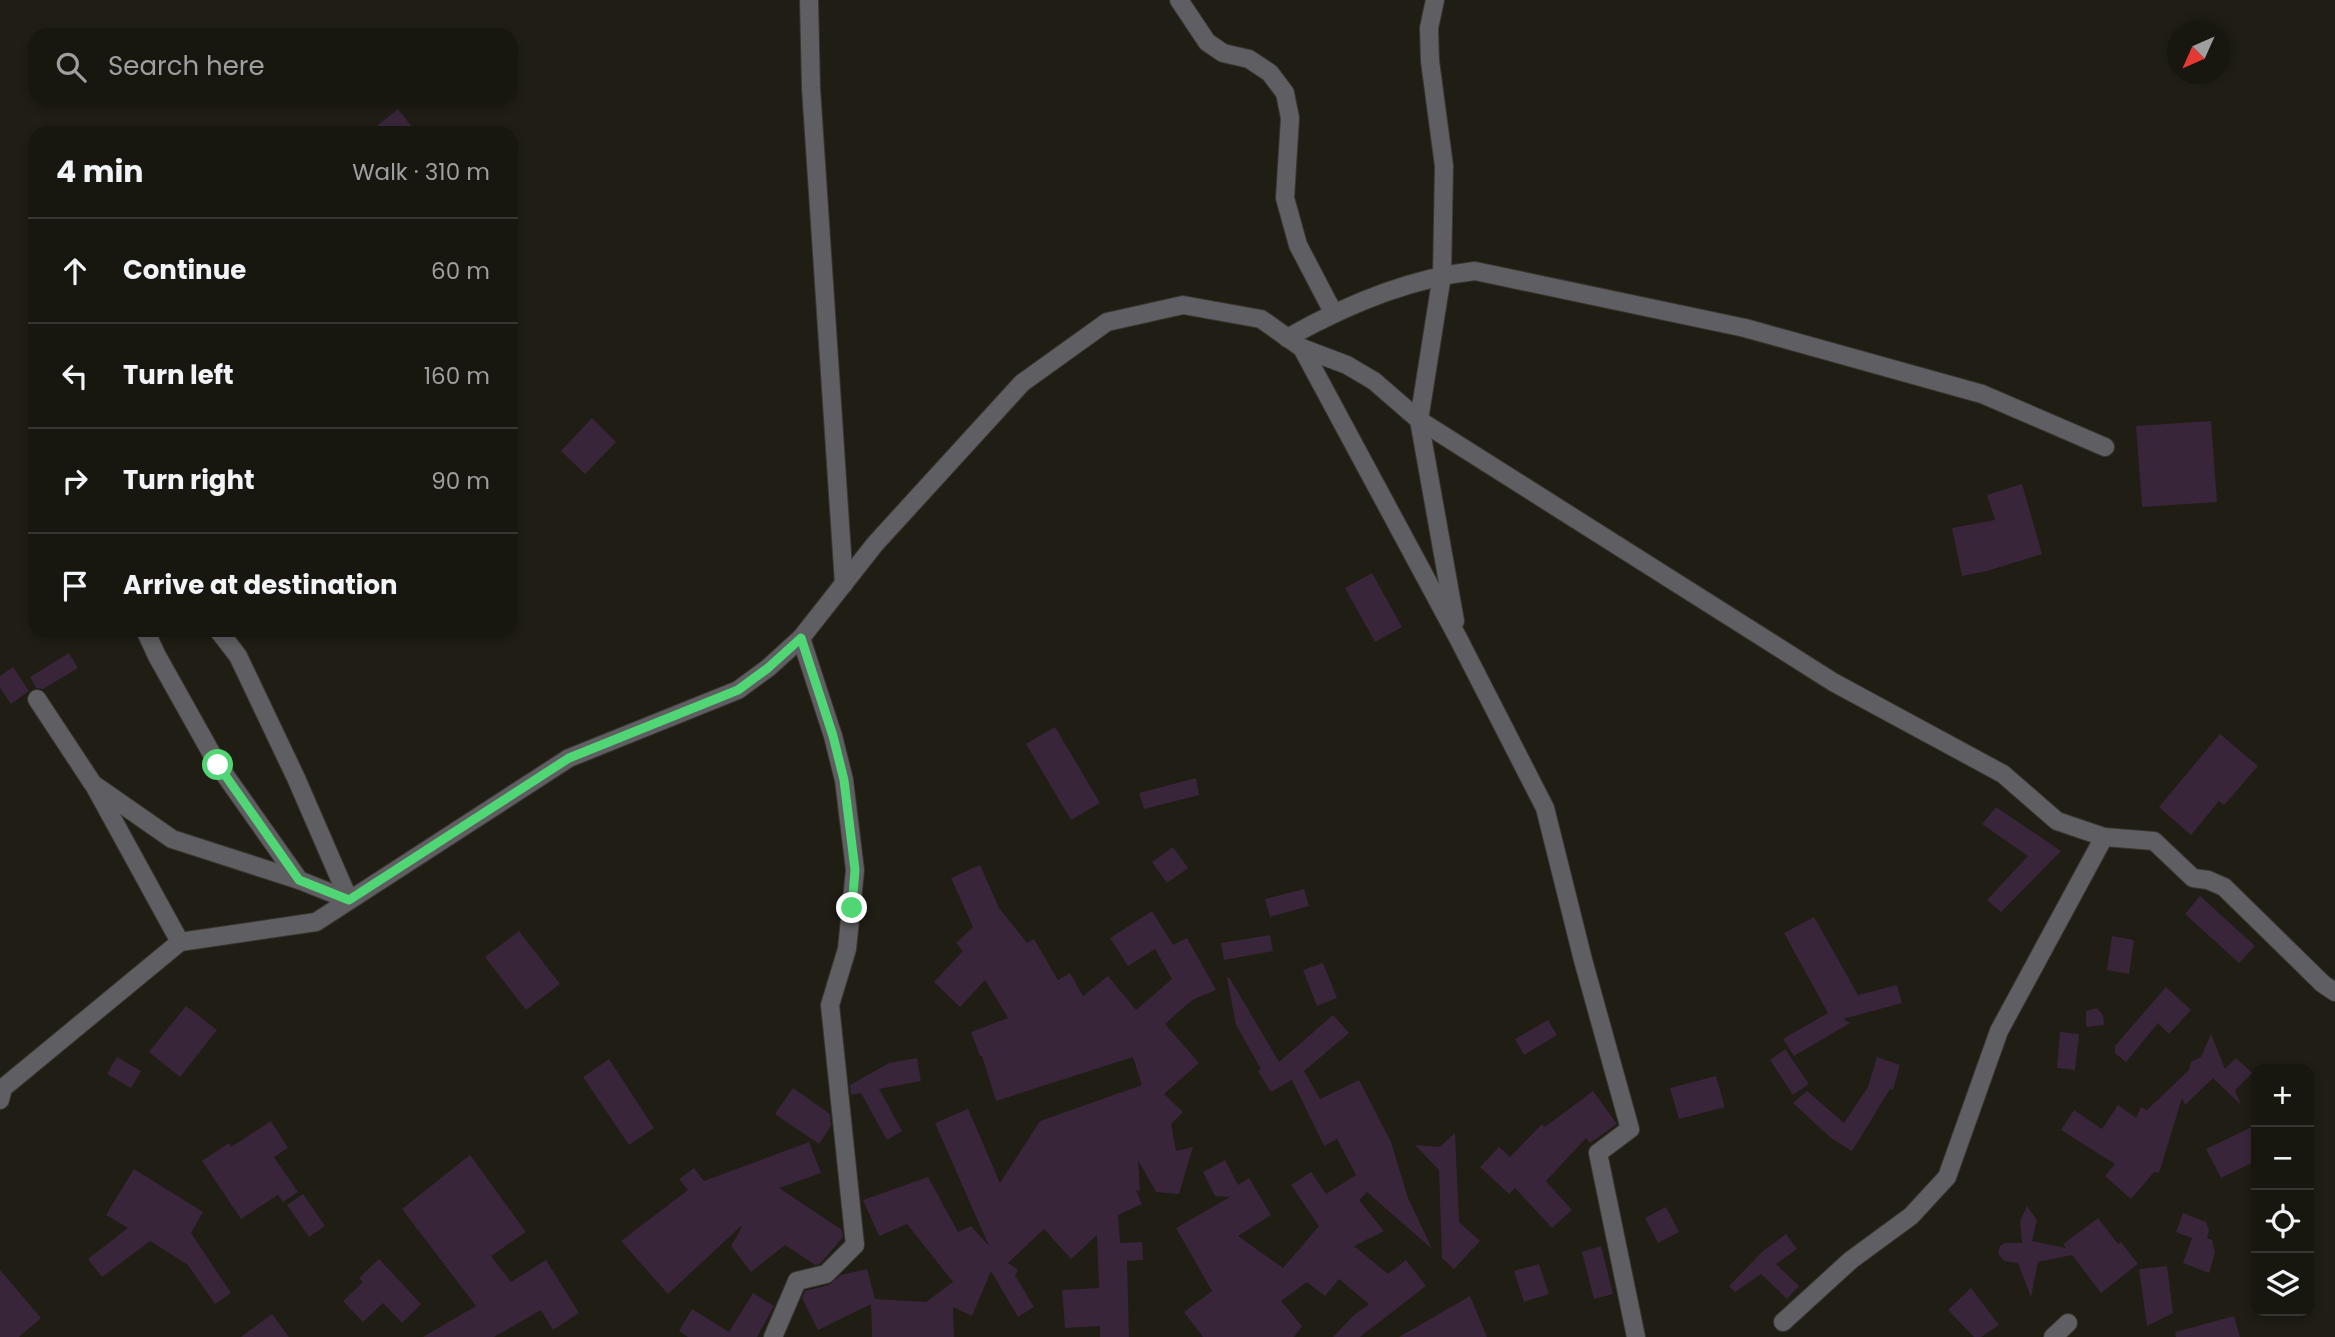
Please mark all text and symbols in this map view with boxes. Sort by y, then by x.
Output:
north arrow [2167,21,2230,84]
search box [28,28,518,105]
icon: search [52,48,90,86]
text: Search here [108,48,265,84]
text: 4 min [56,150,144,193]
text: Walk · 310 m [352,156,490,188]
icon: ahead [56,252,94,290]
text: Continue [123,252,246,288]
text: 60 m [431,255,490,287]
icon: left [56,357,94,395]
text: Turn left [123,357,234,393]
text: 160 m [424,360,490,392]
icon: right [56,462,94,500]
text: Turn right [123,462,255,498]
text: 90 m [431,465,490,497]
icon: arrive [56,567,94,605]
text: Arrive at destination [123,567,398,603]
route start [202,749,233,780]
route end [836,892,867,923]
map controls [2251,1064,2314,1316]
button: + [2251,1064,2314,1127]
button: − [2251,1127,2314,1190]
button: locate [2251,1190,2314,1253]
button: layers [2251,1253,2314,1316]

